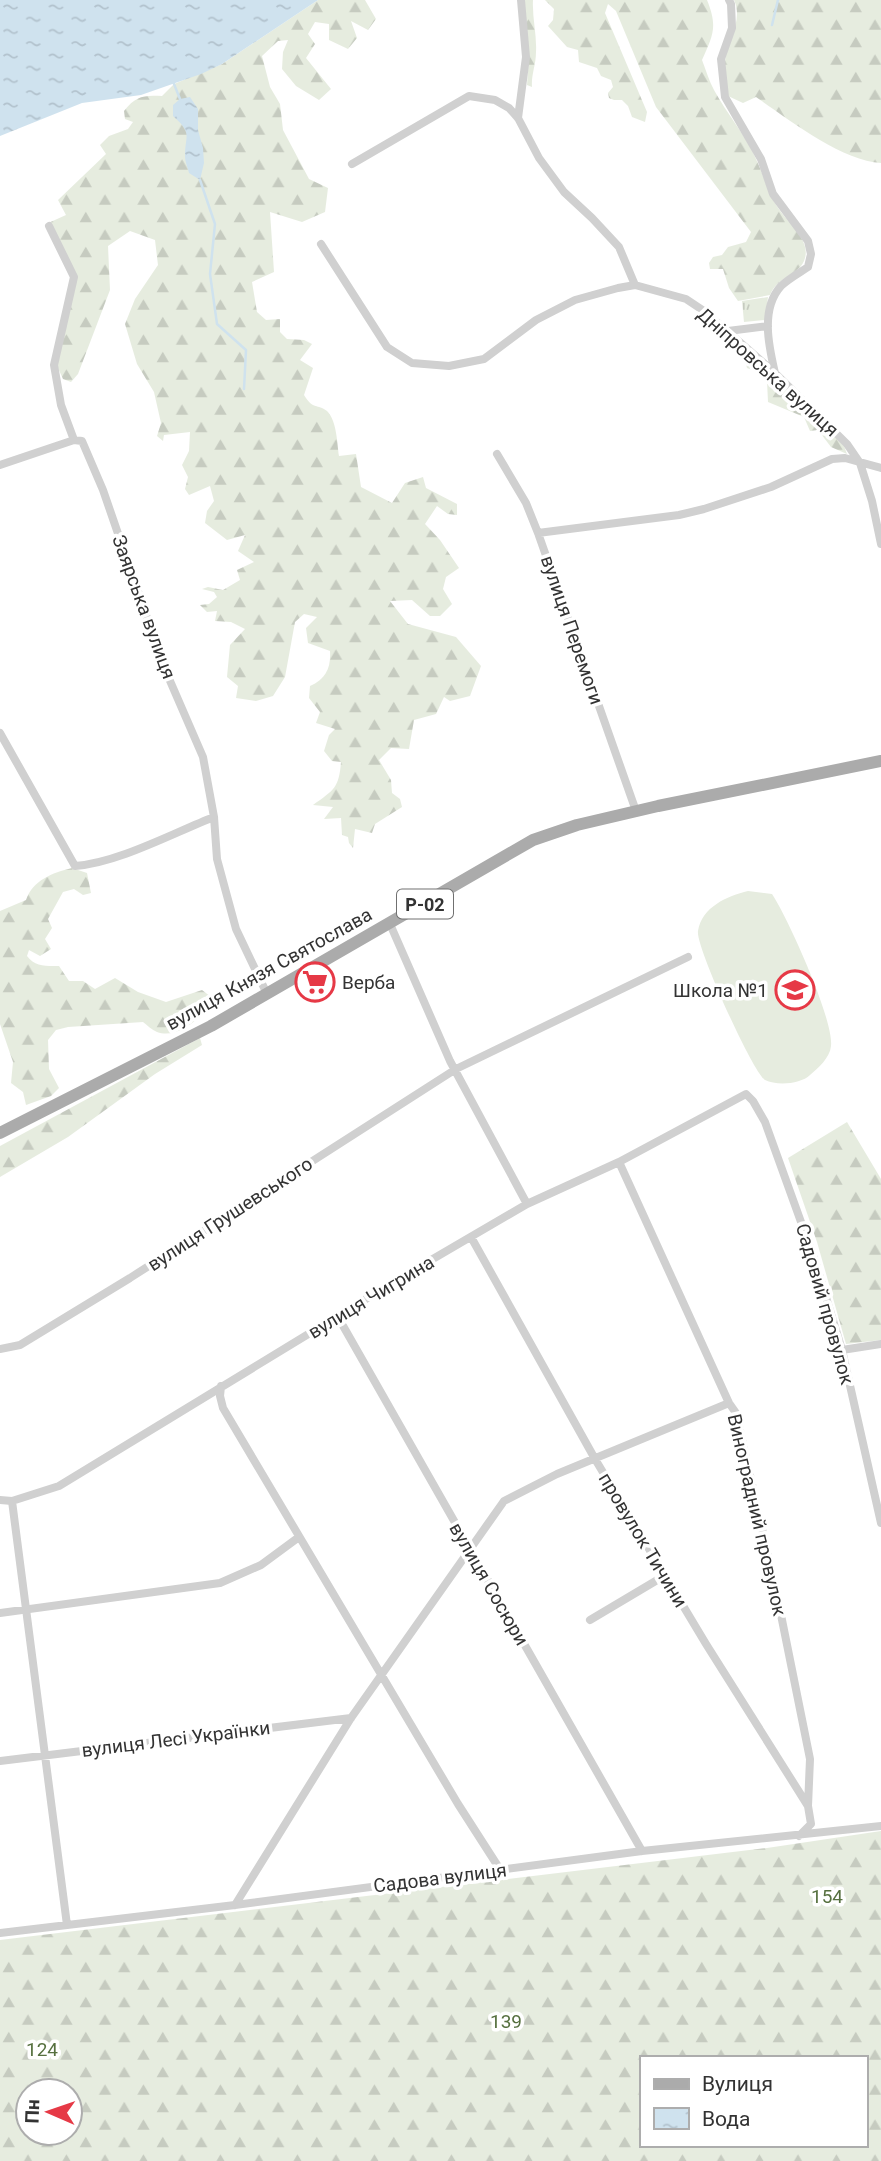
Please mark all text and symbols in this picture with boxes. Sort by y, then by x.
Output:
street label: Дніпровська вулиця [693,303,843,441]
street label: Заярська вулиця [107,532,181,682]
street label: вулиця Перемоги [536,552,608,708]
road number: Р-02 [397,890,453,918]
street label: вулиця Князя Святослава [162,903,376,1035]
supermarket icon: Верба [294,961,336,1003]
school or university icon: Школа №1 [774,969,816,1011]
place label: Верба [342,971,395,994]
place label: Школа №1 [673,979,768,1002]
street label: вулиця Грушевського [143,1152,317,1276]
street label: Садовий провулок [791,1221,859,1388]
street label: вулиця Чигрина [304,1250,438,1344]
street label: Виноградний провулок [723,1412,792,1619]
street label: провулок Тичини [594,1469,692,1611]
street label: вулиця Сосюри [445,1518,533,1650]
street label: вулиця Лесі Українки [80,1716,272,1762]
street label: Садова вулиця [372,1858,508,1898]
park label: 154 [811,1885,843,1908]
park label: 139 [490,2010,522,2033]
park label: 124 [26,2038,58,2061]
legend [640,2056,867,2147]
text: Вулиця [702,2072,773,2096]
north arrow [14,2077,84,2147]
text: Пн [21,2099,44,2124]
text: Вода [702,2107,750,2131]

